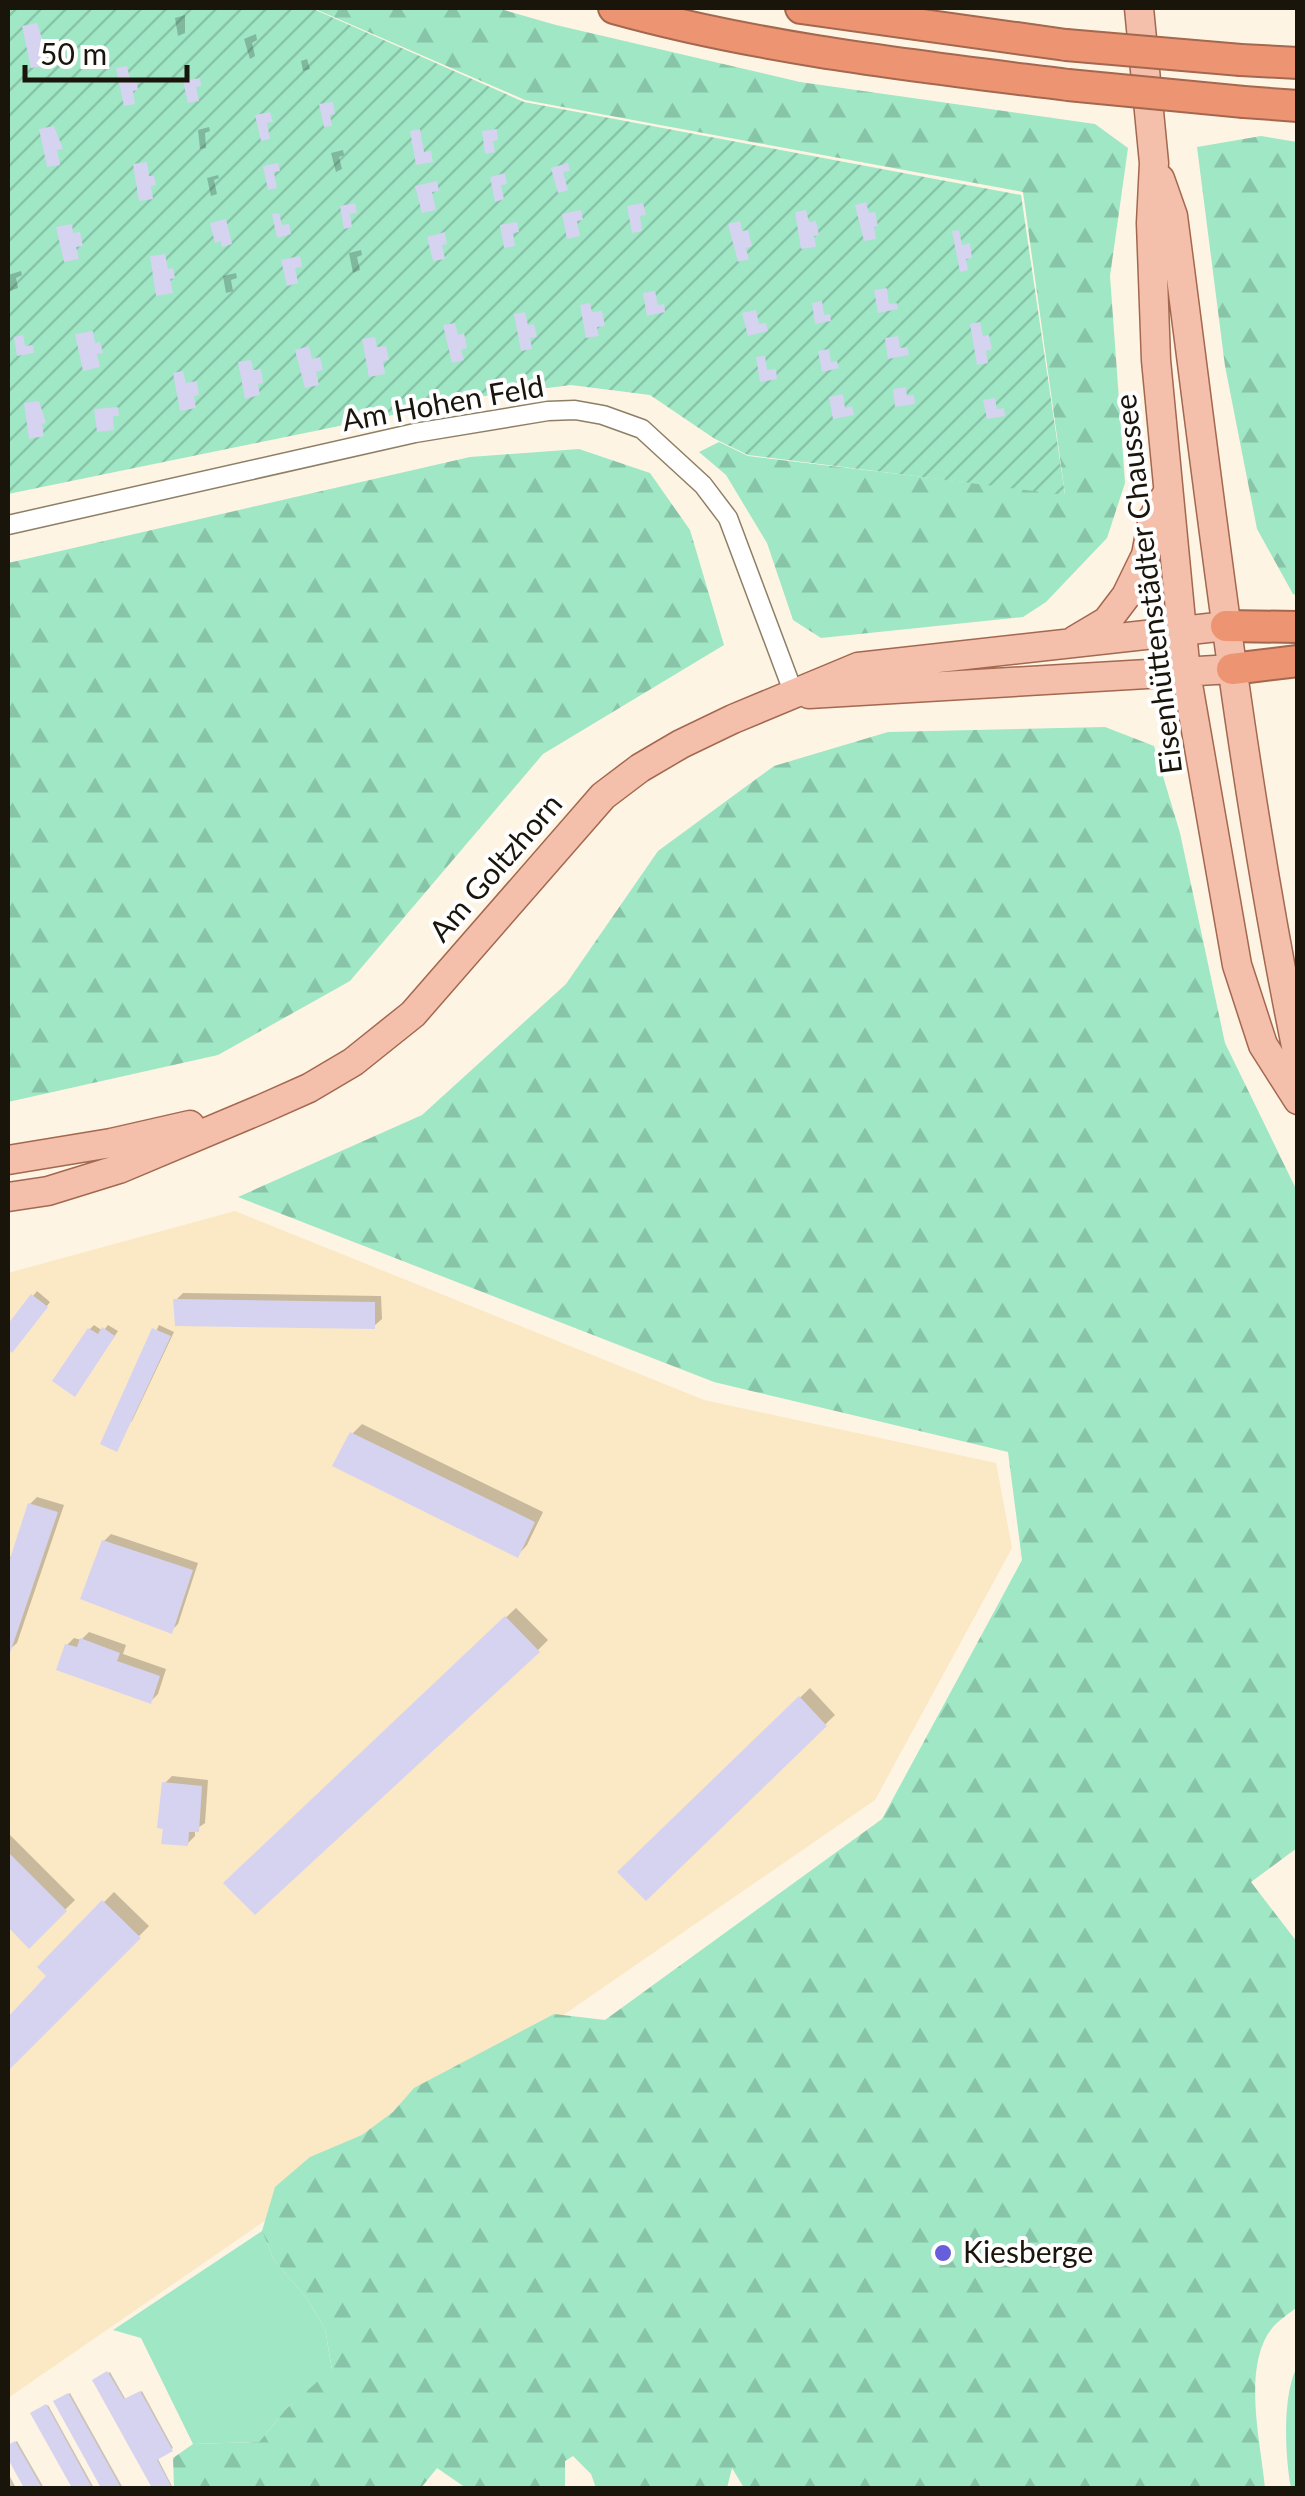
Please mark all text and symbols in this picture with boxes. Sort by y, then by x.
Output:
scale bar [25,20,188,82]
text: 50 m [40,35,107,71]
street label: Am Hohen Feld [339,367,546,438]
street label: Eisenhüttenstädter Chaussee [1106,392,1188,776]
street label: Am Goltzhorn [420,785,568,948]
place label: Kiesberge [963,2233,1093,2269]
marker: Kiesberge [932,2242,954,2264]

